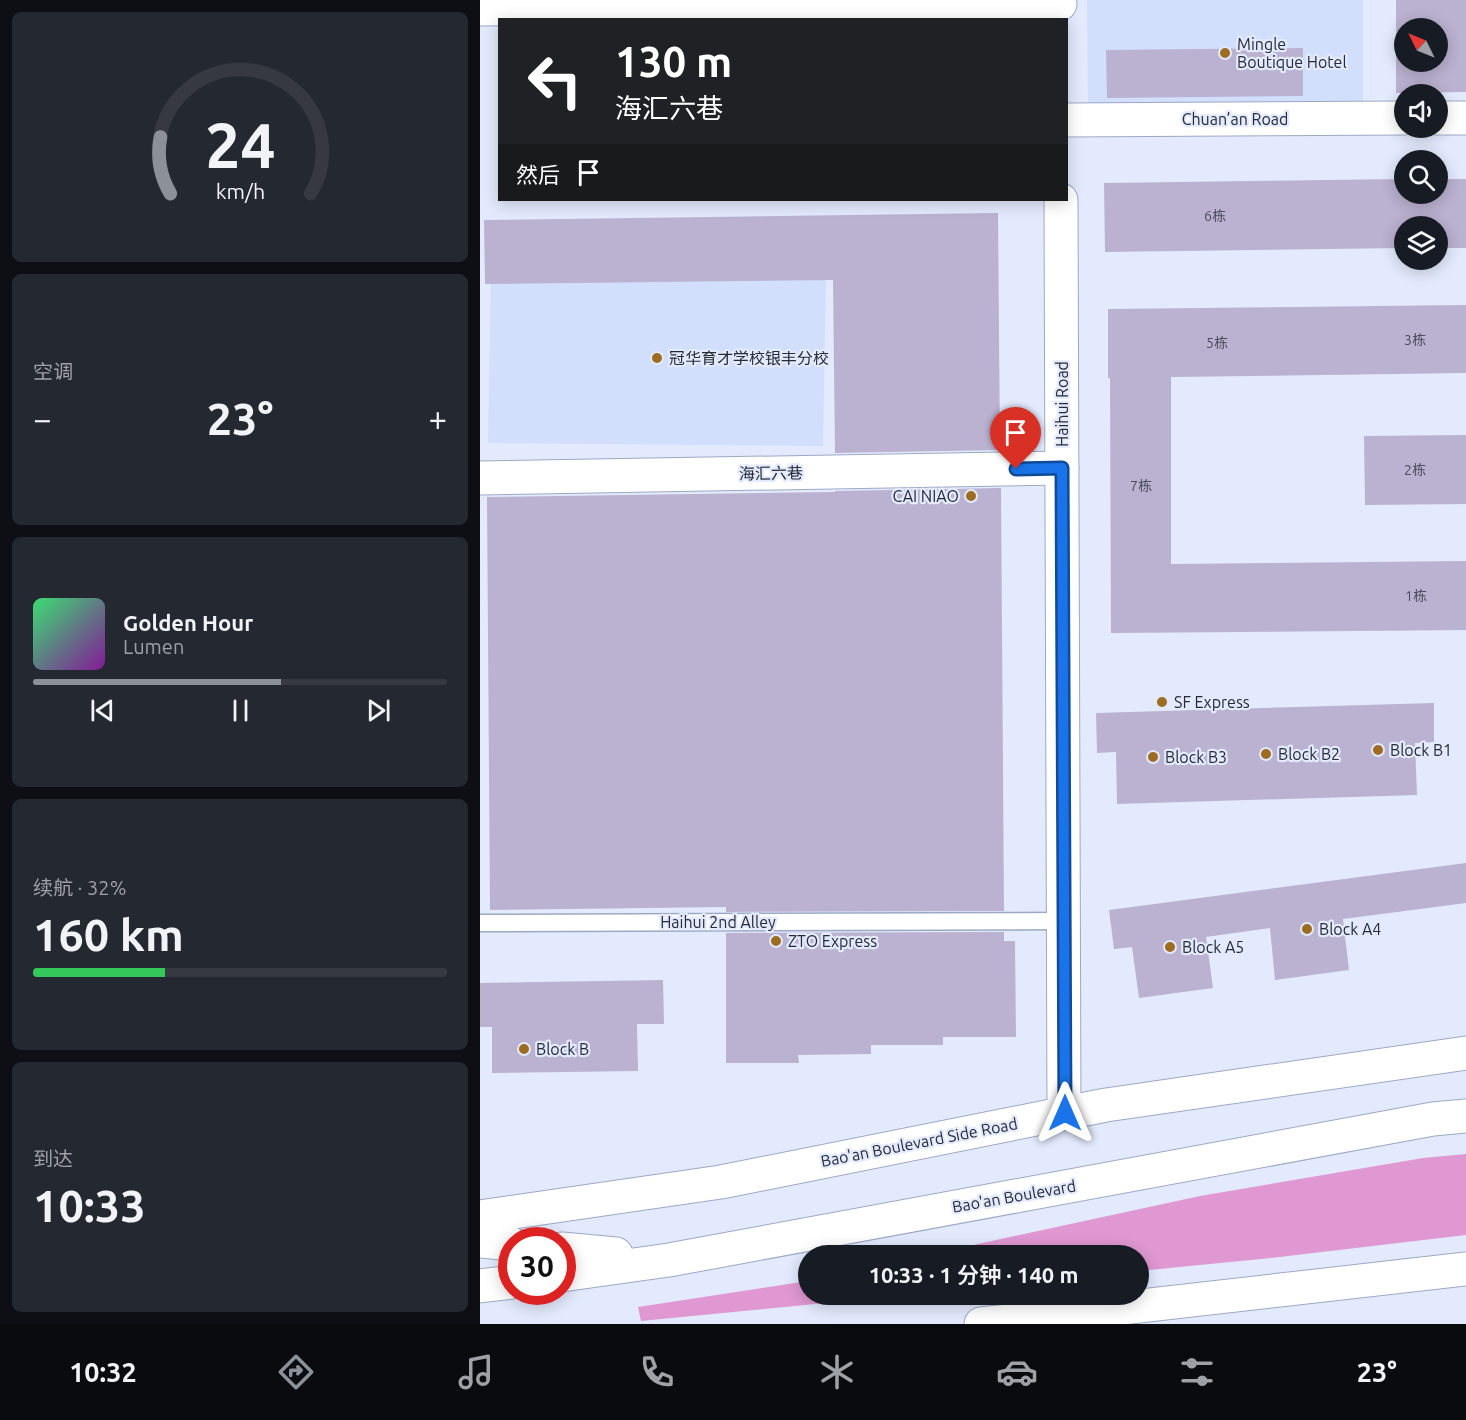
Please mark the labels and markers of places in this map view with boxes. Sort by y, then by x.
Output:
place label: Mingle Boutique Hotel [1237,35,1347,71]
marker: Mingle Boutique Hotel [1218,46,1232,60]
place label: 冠华育才学校银丰分校 [669,349,829,367]
marker: 冠华育才学校银丰分校 [650,351,664,365]
pin [990,407,1041,469]
place label: CAI NIAO [892,487,959,505]
marker: CAI NIAO [964,489,978,503]
place label: SF Express [1174,693,1250,711]
marker: SF Express [1155,695,1169,709]
place label: Block B1 [1390,741,1452,759]
marker: Block B1 [1371,743,1385,757]
place label: Block B2 [1278,745,1340,763]
marker: Block B2 [1259,747,1273,761]
place label: Block B3 [1165,748,1227,766]
marker: Block B3 [1146,750,1160,764]
place label: Block A4 [1319,920,1381,938]
marker: Block A4 [1300,922,1314,936]
place label: ZTO Express [788,932,877,950]
marker: ZTO Express [769,934,783,948]
place label: Block A5 [1182,938,1244,956]
marker: Block A5 [1163,940,1177,954]
place label: Block B [536,1040,589,1058]
marker: Block B [517,1042,531,1056]

